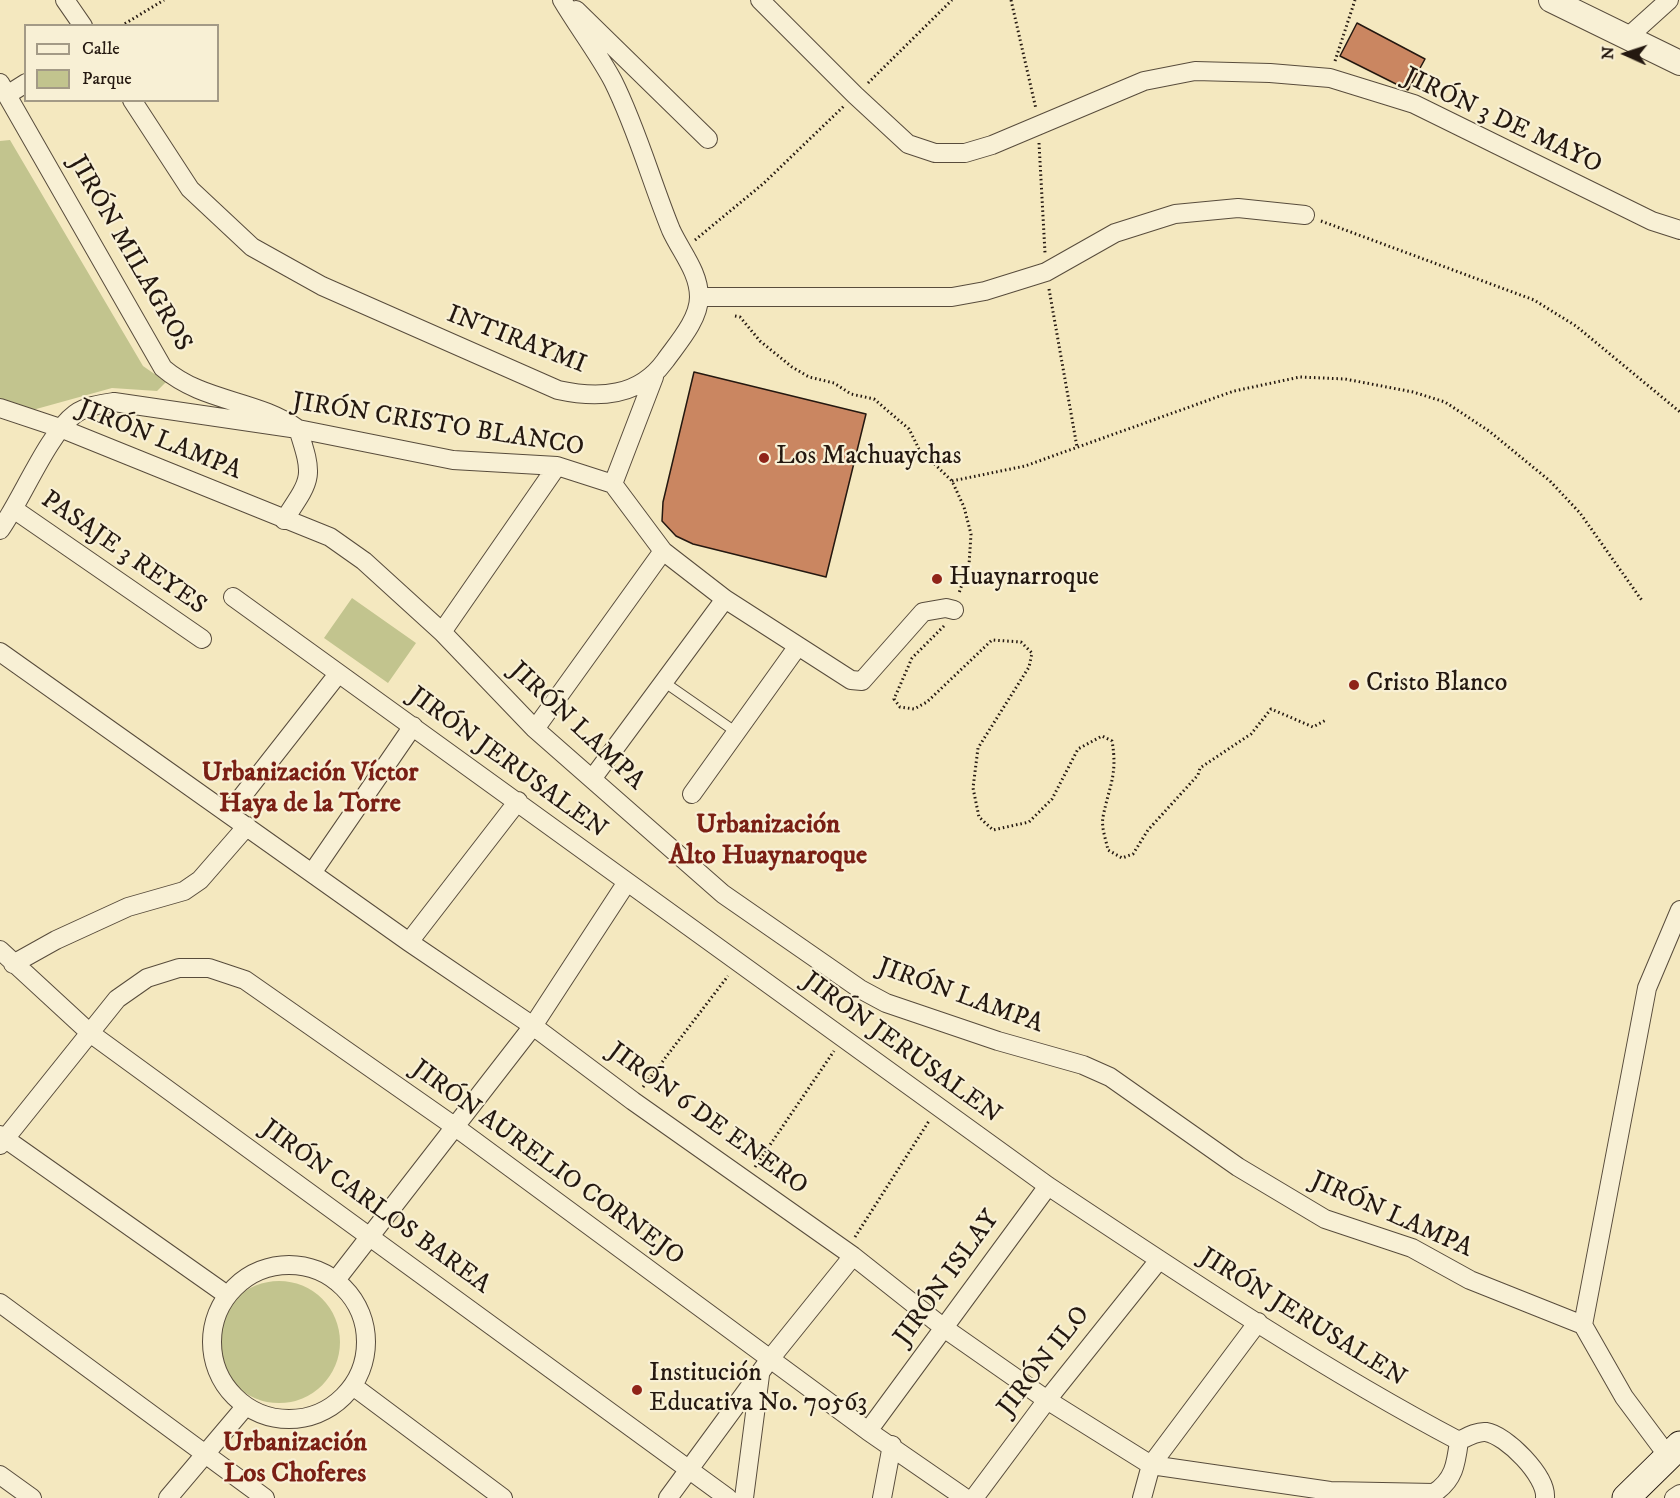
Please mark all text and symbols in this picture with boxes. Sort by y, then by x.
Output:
legend [24,24,219,102]
north arrow [1596,24,1656,84]
text: Calle [82,38,120,60]
text: N [1598,46,1618,60]
street label: JIRÓN 3 DE MAYO [1398,62,1606,182]
text: Parque [82,68,132,90]
street label: JIRÓN MILAGROS [60,151,198,357]
street label: INTIRAYMI [442,300,590,382]
street label: JIRÓN CRISTO BLANCO [290,388,586,464]
street label: JIRÓN LAMPA [73,394,245,488]
place label: Los Machuaychas [776,442,961,474]
marker: Los Machuaychas [757,451,771,465]
street label: PASAJE 3 REYES [34,485,212,623]
place label: Huaynarroque [949,563,1099,595]
marker: Huaynarroque [930,572,944,586]
street label: JIRÓN LAMPA [502,656,650,798]
place label: Cristo Blanco [1366,669,1507,701]
marker: Cristo Blanco [1347,678,1361,692]
street label: JIRÓN JERUSALEN [402,681,612,847]
district label: Urbanización Víctor Haya de la Torre [202,758,418,821]
district label: Urbanización Alto Huaynaroque [669,810,867,873]
street label: JIRÓN LAMPA [873,953,1047,1041]
street label: JIRÓN JERUSALEN [796,966,1006,1132]
street label: JIRÓN 6 DE ENERO [601,1037,813,1203]
street label: JIRÓN AURELIO CORNEJO [405,1055,689,1273]
street label: JIRÓN CARLOS BAREA [254,1114,496,1302]
street label: JIRÓN LAMPA [1305,1166,1477,1266]
street label: JIRÓN ISLAY [889,1205,1007,1353]
street label: JIRÓN JERUSALEN [1193,1243,1411,1395]
street label: JIRÓN ILO [992,1301,1098,1423]
place label: Institución Educativa No. 70563 [649,1359,867,1420]
marker: Institución Educativa No. 70563 [630,1383,644,1397]
district label: Urbanización Los Choferes [223,1428,367,1491]

